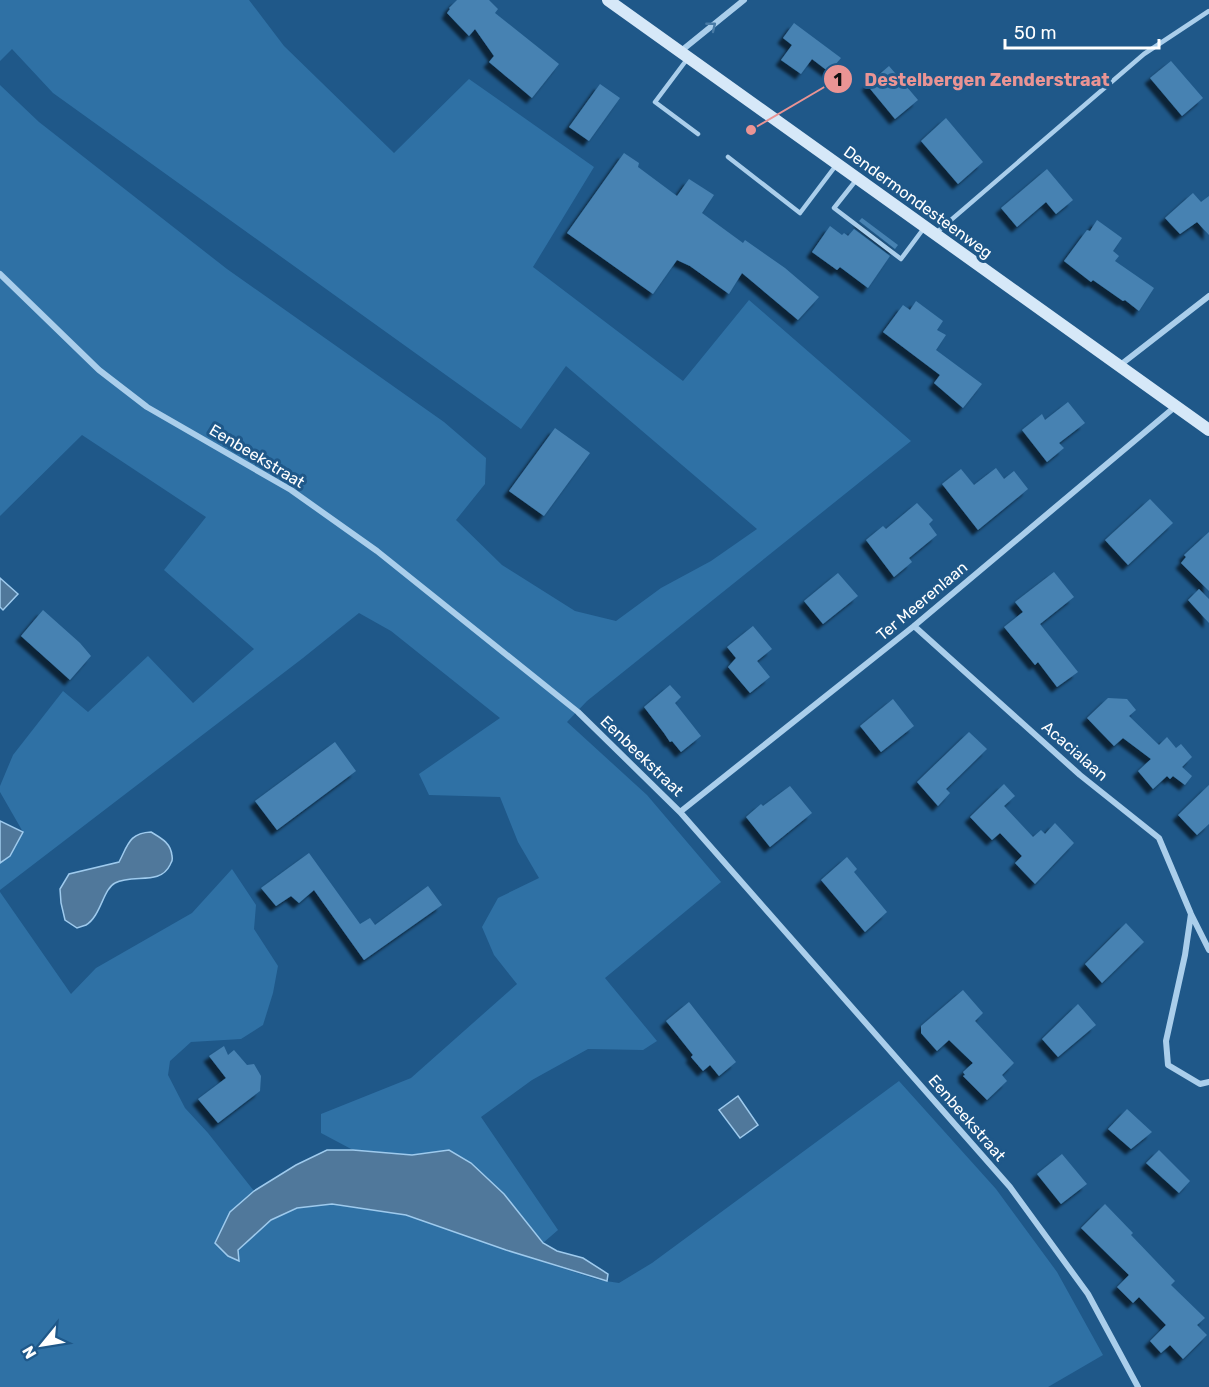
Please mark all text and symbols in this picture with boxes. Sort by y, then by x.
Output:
scale bar [1005,12,1160,50]
one-way arrow [705,22,716,33]
text: 50 m [1014,22,1057,44]
callout: Destelbergen Zenderstraat [823,61,1122,97]
text: 1 [834,69,842,91]
text: Destelbergen Zenderstraat [864,69,1110,91]
street label: Dendermondesteenweg [840,142,996,262]
street label: Eenbeekstraat [206,420,308,492]
street label: Ter Meerenlaan [873,557,971,645]
street label: Eenbeekstraat [597,712,687,800]
street label: Acacialaan [1038,717,1112,785]
street label: Eenbeekstraat [924,1071,1010,1165]
north arrow [12,1315,72,1375]
text: N [18,1343,41,1362]

